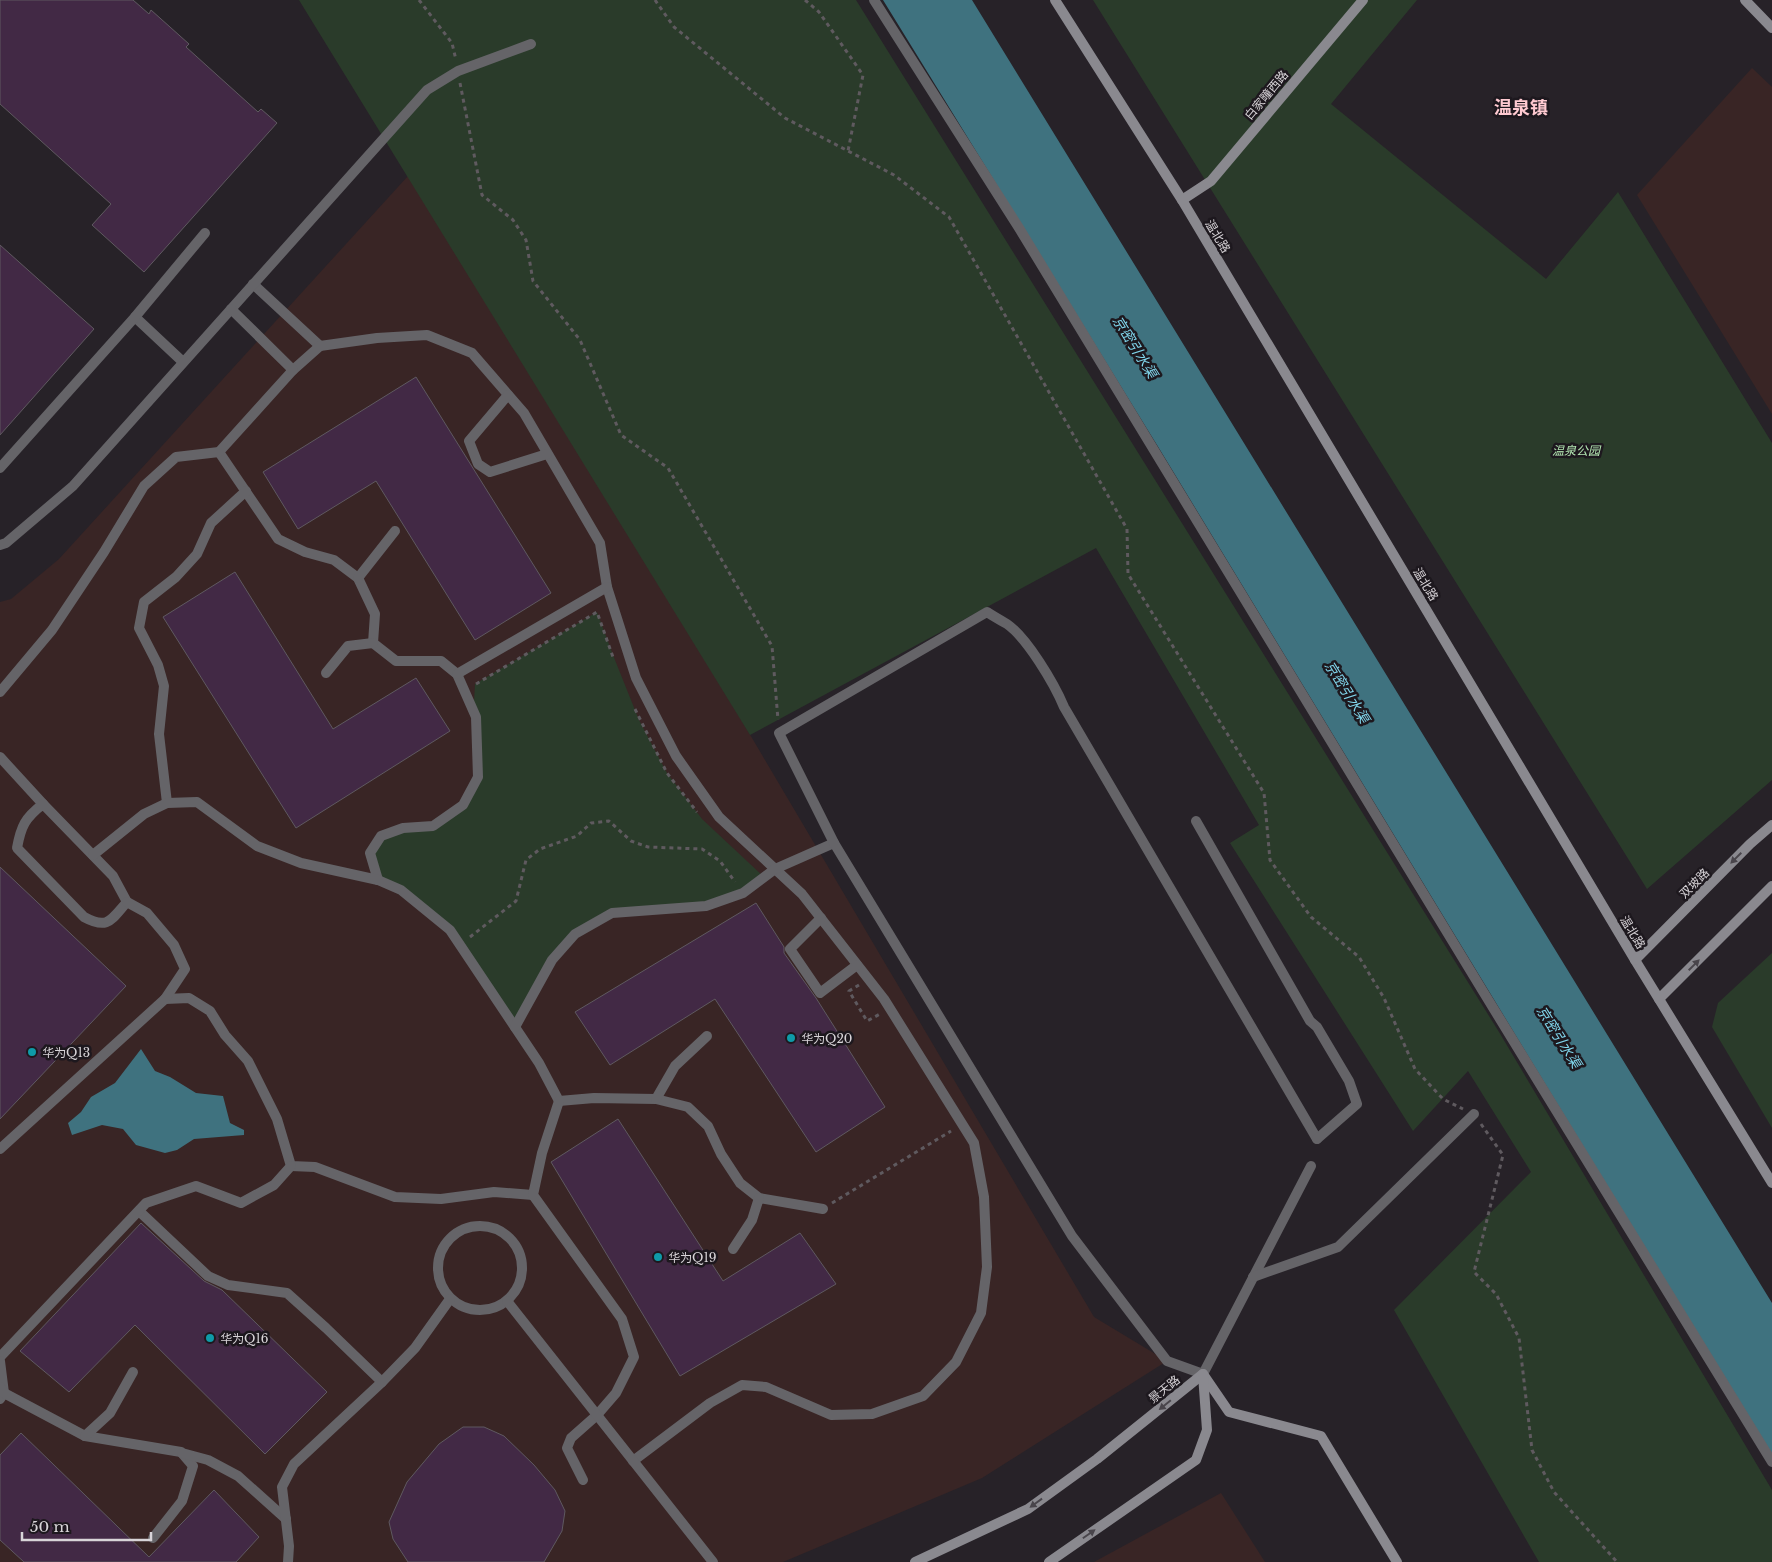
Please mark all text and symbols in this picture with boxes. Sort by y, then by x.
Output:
street label: 白家疃西路 [1241,67,1291,123]
district label: 温泉镇 [1494,97,1548,119]
street label: 温北路 [1202,217,1234,255]
water label: 京密引水渠 [1109,313,1162,383]
park label: 温泉公园 [1552,443,1602,458]
street label: 温北路 [1410,565,1442,603]
water label: 京密引水渠 [1321,658,1374,728]
one-way arrow [1730,852,1742,864]
street label: 双坡路 [1676,865,1712,901]
street label: 温北路 [1617,913,1649,951]
one-way arrow [1687,959,1699,971]
water label: 京密引水渠 [1533,1003,1586,1073]
place label: 华为Q20 [801,1031,852,1046]
marker: 华为Q20 [785,1032,797,1044]
place label: 华为Q13 [42,1045,90,1060]
marker: 华为Q13 [26,1046,38,1058]
place label: 华为Q19 [668,1250,716,1265]
marker: 华为Q19 [652,1251,664,1263]
place label: 华为Q16 [220,1331,269,1346]
marker: 华为Q16 [204,1332,216,1344]
street label: 景天路 [1145,1372,1183,1406]
one-way arrow [1159,1399,1172,1410]
one-way arrow [1029,1498,1043,1508]
scale bar [22,1510,151,1542]
text: 50 m [30,1517,70,1536]
one-way arrow [1082,1529,1096,1539]

